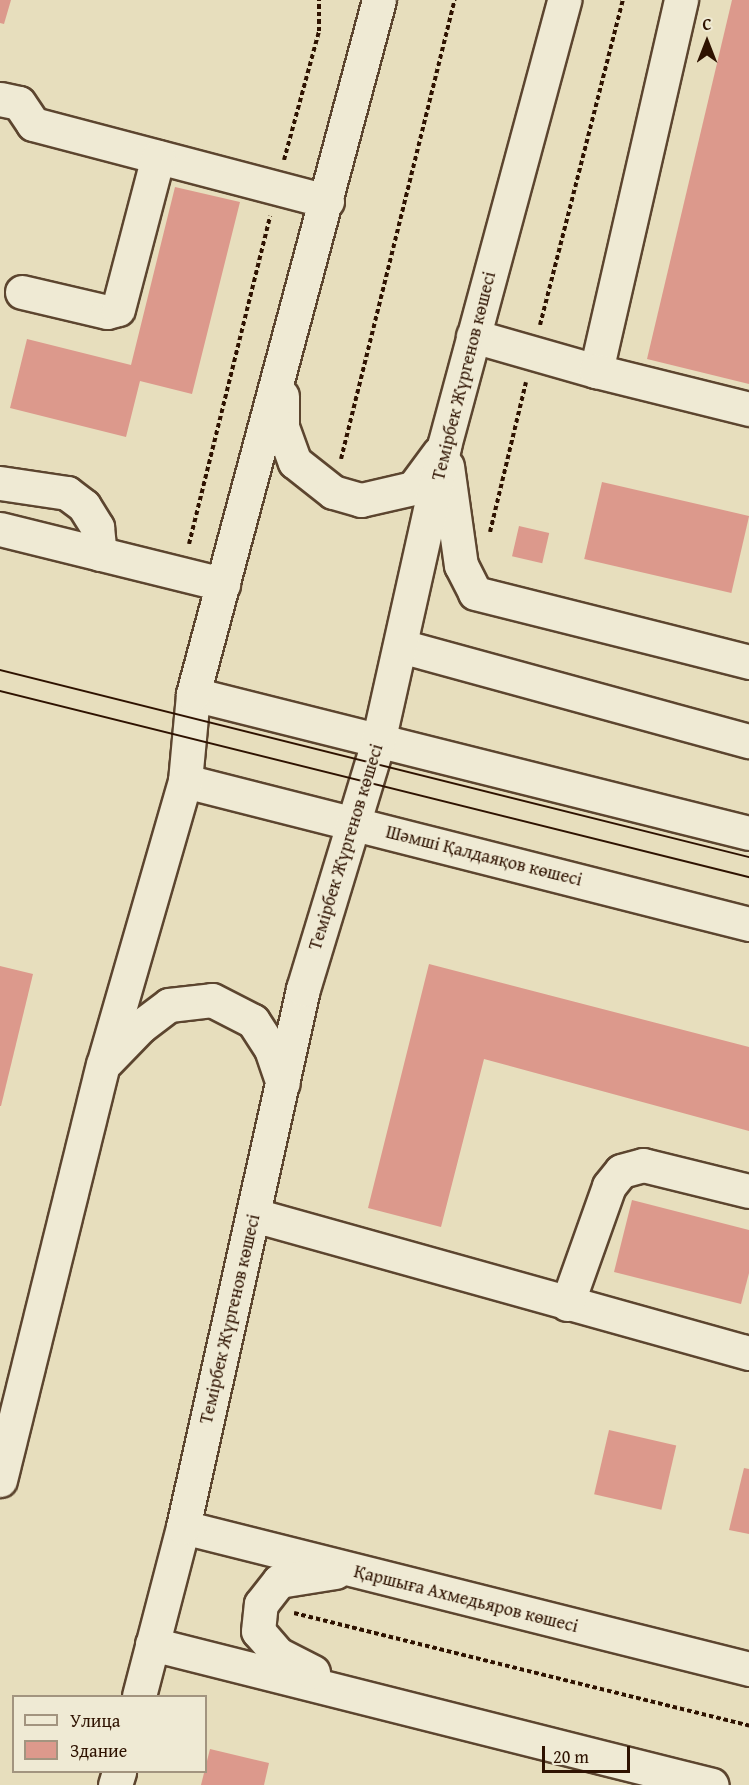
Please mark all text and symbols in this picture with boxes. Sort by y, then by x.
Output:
north arrow [677,12,737,72]
text: С [702,12,712,36]
street label: Темірбек Жүргенов көшесі [428,269,500,483]
street label: Темірбек Жүргенов көшесі [304,741,388,953]
street label: Шәмші Қалдаяқов көшесі [384,821,584,891]
street label: Темірбек Жүргенов көшесі [195,1212,265,1426]
street label: Қаршыға Ахмедьяров көшесі [352,1561,580,1637]
legend [12,1695,207,1773]
text: Улица [70,1707,120,1734]
scale bar [545,1734,634,1772]
text: Здание [70,1737,127,1764]
text: 20 m [553,1743,589,1770]

